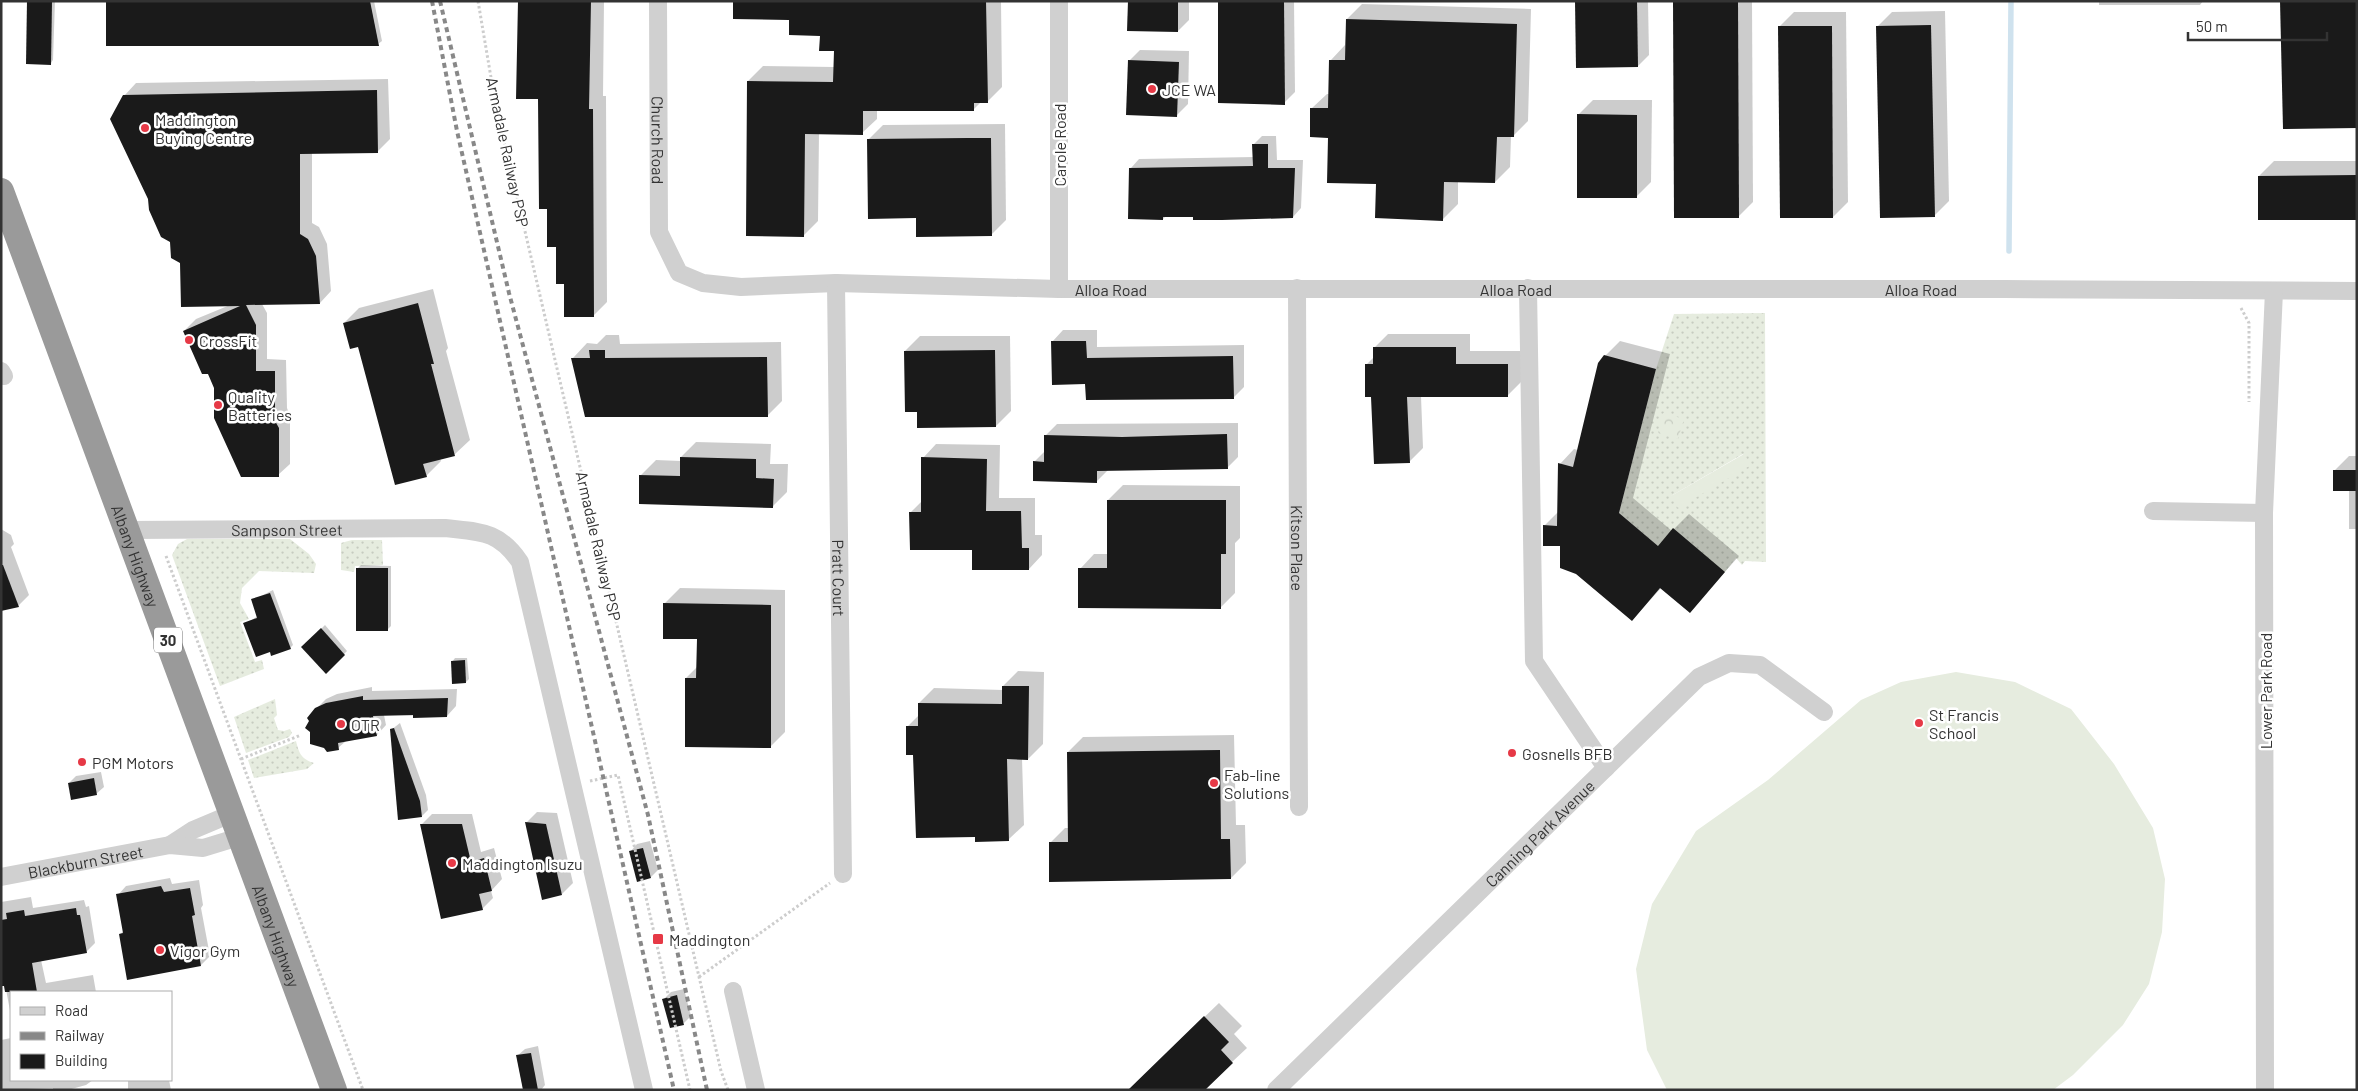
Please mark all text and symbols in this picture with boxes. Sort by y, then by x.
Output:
scale bar [2188,10,2327,42]
text: 50 m [2196,17,2228,35]
street label: Armadale Railway PSP [483,75,533,229]
place label: JCE WA [1162,80,1216,99]
marker: JCE WA [1146,83,1158,95]
street label: Church Road [649,96,668,184]
street label: Carole Road [1050,103,1069,187]
place label: Maddington Buying Centre [155,110,252,147]
marker: Maddington Buying Centre [139,122,151,134]
street label: Alloa Road [1075,280,1147,299]
street label: Alloa Road [1480,280,1552,299]
street label: Alloa Road [1885,280,1957,299]
place label: CrossFit [199,331,257,350]
marker: CrossFit [183,334,195,346]
place label: Quality Batteries [228,387,292,424]
marker: Quality Batteries [212,399,224,411]
street label: Armadale Railway PSP [573,469,625,623]
street label: Albany Highway [108,502,164,610]
street label: Kitson Place [1288,505,1308,591]
street label: Sampson Street [231,519,343,539]
street label: Pratt Court [830,539,849,617]
road number: 30 [154,628,182,652]
street label: Lower Park Road [2256,633,2275,749]
place label: St Francis School [1929,705,1999,742]
place label: OTR [351,715,380,734]
marker: St Francis School [1913,717,1925,729]
marker: OTR [335,718,347,730]
place label: Gosnells BFB [1522,744,1613,763]
marker: Gosnells BFB [1506,747,1518,759]
place label: PGM Motors [92,753,174,772]
marker: PGM Motors [76,756,88,768]
place label: Fab-line Solutions [1224,765,1289,802]
street label: Canning Park Avenue [1481,775,1598,890]
marker: Fab-line Solutions [1208,777,1220,789]
street label: Blackburn Street [26,841,145,881]
place label: Maddington Isuzu [462,854,583,873]
marker: Maddington Isuzu [446,857,458,869]
street label: Albany Highway [249,882,305,990]
place label: Maddington [669,930,750,949]
marker: Maddington [651,932,665,946]
place label: Vigor Gym [170,941,240,960]
marker: Vigor Gym [154,944,166,956]
legend [10,991,172,1081]
text: Road [55,1001,88,1019]
text: Railway [55,1026,104,1044]
text: Building [55,1051,108,1069]

